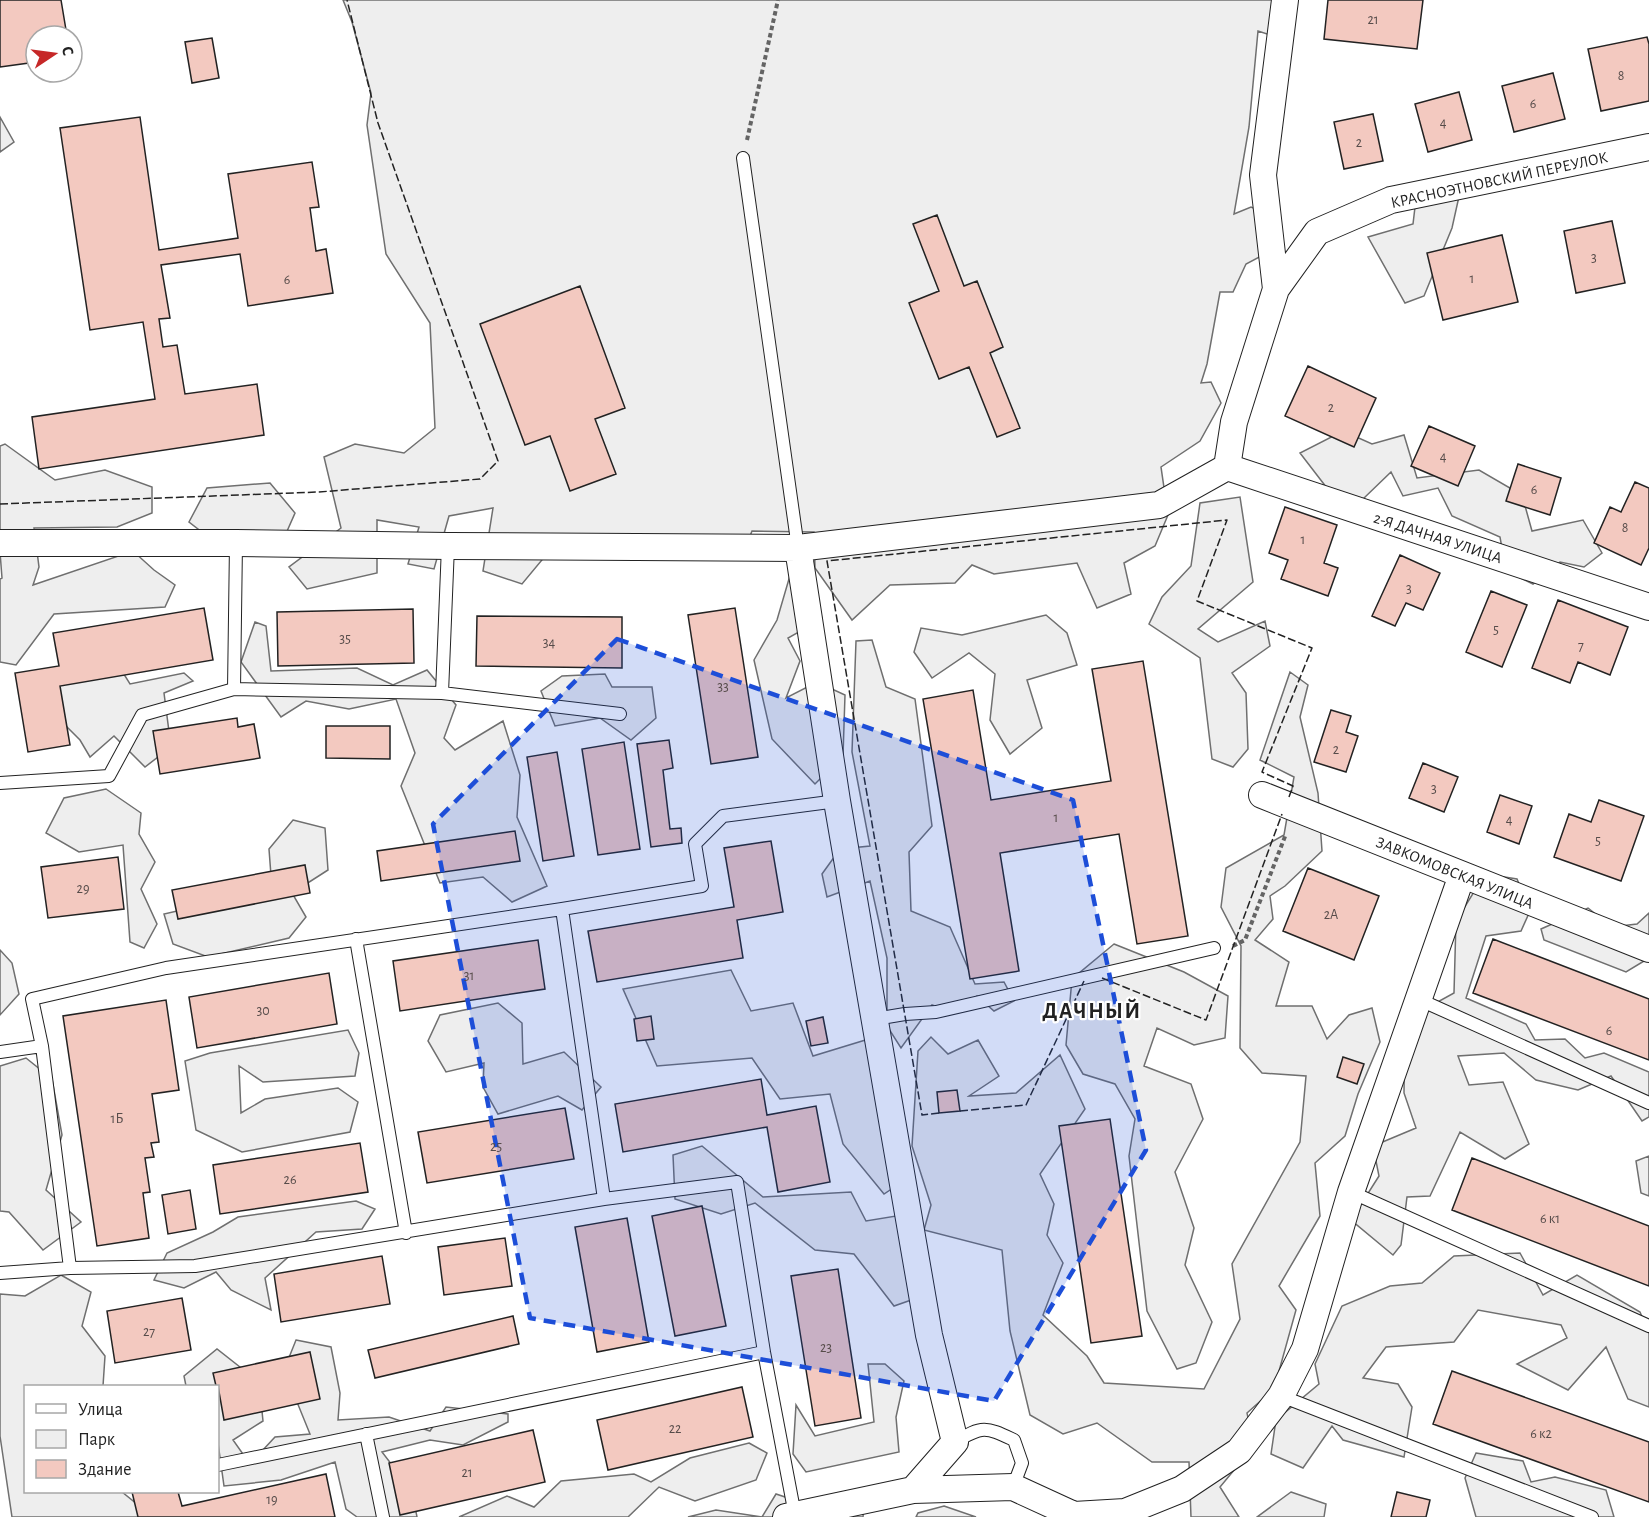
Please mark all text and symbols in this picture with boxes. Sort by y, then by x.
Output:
house number: 21 [1367,13,1379,27]
north arrow [24,24,84,84]
text: С [59,45,76,57]
house number: 8 [1618,69,1624,83]
house number: 6 [1530,97,1536,111]
house number: 4 [1440,116,1447,130]
house number: 2 [1356,136,1362,150]
street label: КРАСНОЭТНОВСКИЙ ПЕРЕУЛОК [1389,148,1609,211]
house number: 3 [1591,251,1597,265]
house number: 1 [1470,272,1474,286]
house number: 6 [284,273,290,287]
house number: 2 [1328,401,1334,415]
house number: 4 [1440,450,1447,464]
house number: 6 [1531,483,1537,497]
street label: 2-Я ДАЧНАЯ УЛИЦА [1372,510,1504,566]
house number: 8 [1622,521,1628,535]
house number: 1 [1301,533,1305,547]
house number: 3 [1406,582,1412,596]
house number: 5 [1493,623,1499,637]
house number: 35 [339,632,351,646]
house number: 34 [543,636,556,650]
house number: 7 [1578,639,1584,653]
house number: 33 [717,680,729,694]
house number: 2 [1333,743,1339,757]
house number: 3 [1431,782,1437,796]
house number: 1 [1054,811,1058,825]
house number: 4 [1506,813,1513,827]
street label: ЗАВКОМОВСКАЯ УЛИЦА [1374,834,1536,912]
house number: 5 [1595,834,1601,848]
house number: 29 [77,882,89,896]
house number: 2А [1324,908,1338,922]
house number: 31 [464,969,474,983]
district label: ДАЧНЫЙ [1042,998,1142,1022]
house number: 30 [256,1004,270,1018]
house number: 6 [1606,1024,1612,1038]
house number: 1Б [111,1112,123,1126]
house number: 25 [490,1140,502,1154]
house number: 26 [284,1173,296,1187]
house number: 6 к1 [1540,1212,1560,1226]
house number: 27 [143,1325,155,1339]
house number: 23 [820,1341,832,1355]
legend [24,1385,219,1493]
text: Улица [78,1401,123,1419]
house number: 22 [669,1422,681,1436]
house number: 6 к2 [1530,1427,1552,1441]
text: Парк [78,1431,116,1449]
text: Здание [78,1461,132,1479]
house number: 21 [461,1466,473,1480]
house number: 19 [266,1493,278,1507]

